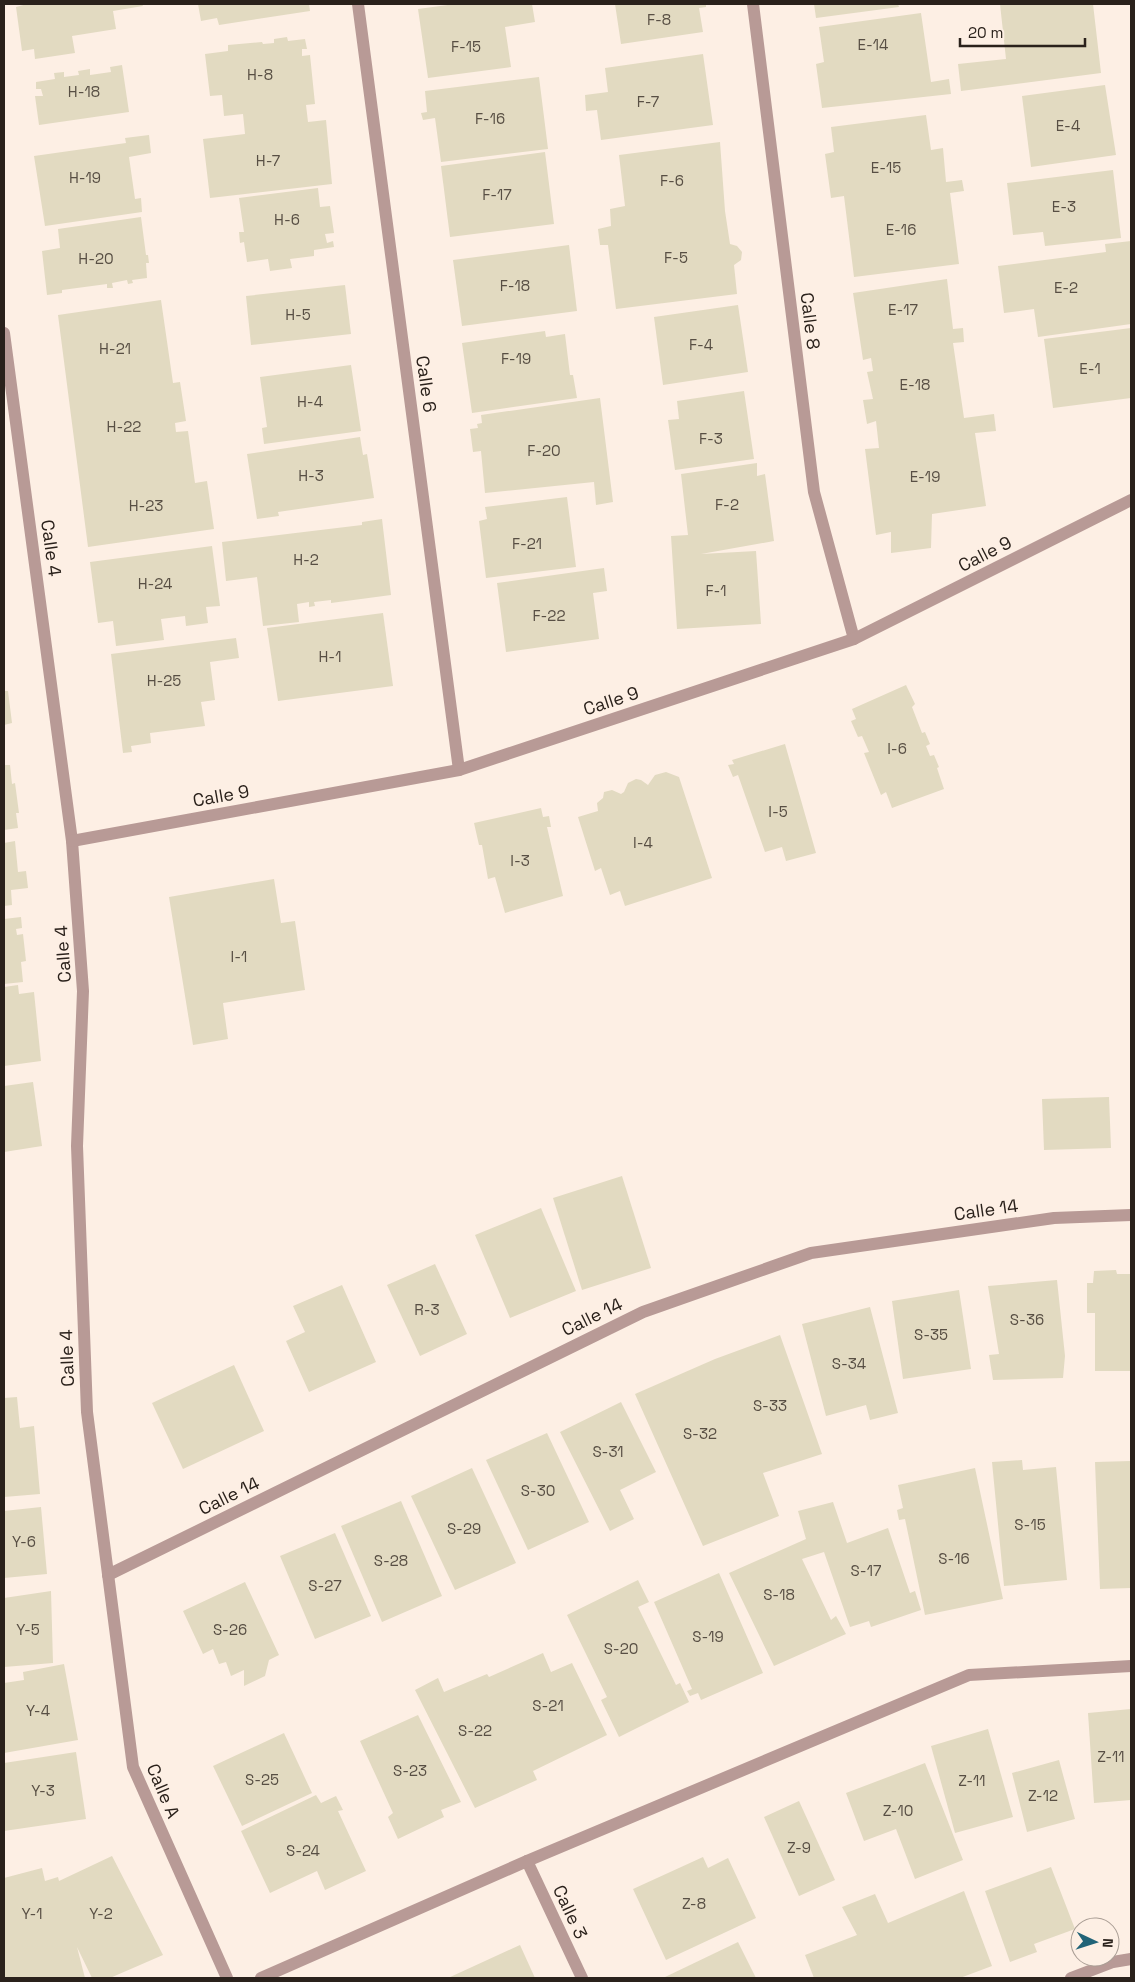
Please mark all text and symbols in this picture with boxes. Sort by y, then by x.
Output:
house number: F-8 [647,10,671,29]
scale bar [960,15,1085,47]
text: 20 m [968,23,1003,42]
house number: E-14 [858,35,888,54]
house number: F-15 [451,37,481,56]
house number: H-8 [247,65,273,84]
house number: H-18 [68,82,100,101]
house number: F-7 [637,92,659,111]
house number: F-16 [475,109,505,128]
house number: E-4 [1056,116,1080,135]
house number: H-7 [256,151,280,170]
house number: E-15 [871,158,901,177]
house number: H-19 [69,168,101,187]
house number: F-6 [660,171,684,190]
house number: F-17 [482,185,512,204]
house number: E-3 [1052,197,1076,216]
house number: H-6 [274,210,300,229]
house number: E-16 [886,220,916,239]
house number: F-5 [664,248,688,267]
house number: H-20 [78,249,114,268]
house number: F-18 [500,276,530,295]
house number: E-2 [1054,278,1078,297]
street label: Calle 8 [796,291,825,351]
house number: E-17 [888,300,918,319]
house number: H-5 [285,305,311,324]
house number: F-4 [689,335,713,354]
house number: H-21 [99,339,131,358]
house number: F-19 [501,349,531,368]
street label: Calle 6 [411,354,442,414]
house number: E-1 [1079,359,1101,378]
house number: E-18 [900,375,930,394]
house number: H-4 [297,392,323,411]
house number: H-22 [107,417,141,436]
house number: F-3 [699,429,723,448]
house number: F-20 [527,441,561,460]
house number: H-3 [298,466,324,485]
house number: E-19 [910,467,940,486]
house number: F-2 [715,495,739,514]
house number: H-23 [129,496,163,515]
street label: Calle 4 [36,518,67,578]
street label: Calle 9 [954,530,1015,577]
house number: F-21 [512,534,542,553]
house number: H-2 [293,550,319,569]
house number: H-24 [138,574,172,593]
house number: F-1 [705,581,727,600]
house number: F-22 [533,606,565,625]
house number: H-1 [319,647,341,666]
house number: H-25 [147,671,181,690]
street label: Calle 9 [580,681,642,720]
house number: I-6 [887,739,907,758]
street label: Calle 9 [191,779,251,812]
house number: I-5 [768,802,788,821]
house number: I-4 [633,833,653,852]
house number: I-3 [510,851,530,870]
street label: Calle 4 [49,925,76,983]
house number: I-1 [231,947,247,966]
street label: Calle 14 [952,1194,1020,1225]
street label: Calle 14 [558,1292,626,1341]
house number: R-3 [414,1300,440,1319]
house number: S-36 [1010,1310,1044,1329]
house number: S-35 [914,1325,948,1344]
street label: Calle 4 [54,1329,79,1387]
house number: S-34 [832,1354,866,1373]
house number: S-33 [753,1396,787,1415]
house number: S-32 [683,1424,717,1443]
house number: S-31 [592,1442,624,1461]
street label: Calle 14 [195,1471,263,1520]
house number: S-30 [521,1481,555,1500]
house number: S-15 [1014,1515,1046,1534]
house number: S-29 [447,1519,481,1538]
house number: Y-6 [12,1532,36,1551]
house number: S-16 [938,1549,970,1568]
house number: S-28 [374,1551,408,1570]
house number: S-17 [851,1561,881,1580]
house number: S-27 [308,1576,342,1595]
house number: S-18 [763,1585,795,1604]
house number: Y-5 [16,1620,40,1639]
house number: S-26 [213,1620,247,1639]
house number: S-19 [692,1627,724,1646]
house number: S-20 [604,1639,638,1658]
house number: S-21 [532,1696,564,1715]
house number: Y-4 [26,1701,50,1720]
house number: S-22 [458,1721,492,1740]
house number: Z-11 [1097,1747,1125,1766]
street label: Calle A [142,1760,185,1822]
house number: S-23 [393,1761,427,1780]
house number: S-25 [245,1770,279,1789]
house number: Z-11 [958,1771,986,1790]
house number: Y-3 [31,1781,55,1800]
house number: Z-12 [1028,1786,1058,1805]
house number: Z-10 [883,1801,913,1820]
house number: Z-9 [787,1838,811,1857]
house number: S-24 [286,1841,320,1860]
street label: Calle 3 [548,1881,593,1942]
house number: Z-8 [682,1894,706,1913]
house number: Y-1 [22,1904,42,1923]
house number: Y-2 [89,1904,113,1923]
north arrow [1070,1917,1120,1967]
text: N [1099,1938,1117,1948]

